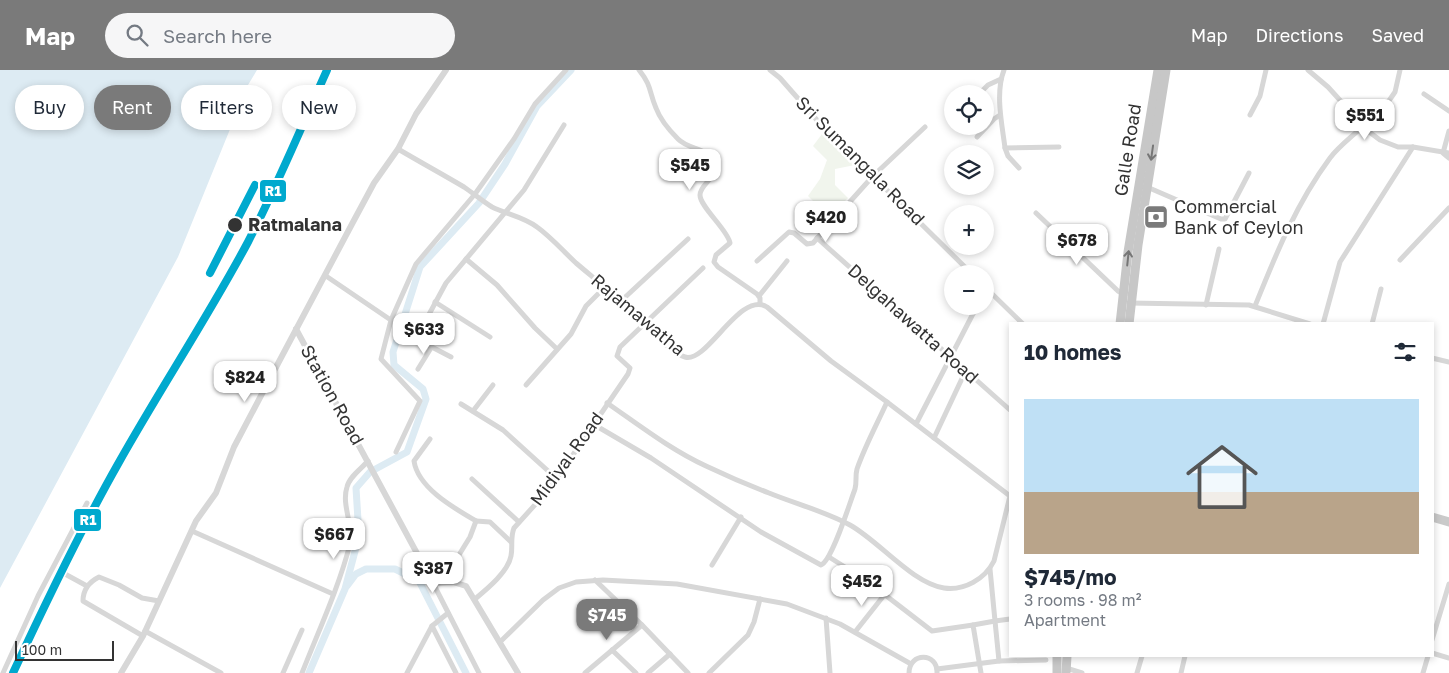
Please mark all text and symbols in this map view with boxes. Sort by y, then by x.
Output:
search box [105,13,455,58]
text: Map [25,21,75,50]
icon: search [123,21,151,49]
text: Search here [163,24,272,47]
text: Map [1191,24,1227,46]
text: Directions [1255,24,1343,46]
text: Saved [1371,24,1424,46]
chip: Buy [15,85,84,130]
chip: Rent [94,85,171,130]
chip: Filters [181,85,272,130]
chip: New [282,85,356,130]
map controls [944,85,994,315]
button: locate [944,85,994,135]
street label: Sri Sumangala Road [792,91,930,229]
pin: $551 [1335,98,1395,141]
street label: Galle Road [1109,102,1145,198]
text: $551 [1346,105,1384,125]
one-way arrow [1147,144,1157,160]
button: layers [944,145,994,195]
pin: $545 [660,148,720,191]
text: $545 [670,155,710,175]
line badge: R1 [259,179,287,203]
text: R1 [265,182,281,199]
place label: Commercial Bank of Ceylon [1174,195,1304,238]
pin: $420 [796,200,856,243]
bank icon: Commercial Bank of Ceylon [1143,204,1169,230]
button: + [944,205,994,255]
text: $420 [806,207,846,227]
place label: Ratmalana [248,213,342,235]
marker: Ratmalana [226,216,244,234]
pin: $678 [1047,224,1107,266]
text: $678 [1057,230,1097,250]
one-way arrow [1123,250,1133,266]
street label: Delgahawatta Road [844,259,984,388]
button: − [944,265,994,315]
street label: Rajamawatha [587,269,690,360]
pin: $633 [394,312,454,355]
text: $633 [404,319,444,339]
icon: filters [1391,338,1419,366]
text: 10 homes [1024,339,1122,365]
street label: Station Road [296,341,369,448]
pin: $824 [215,360,275,403]
text: $824 [225,367,265,387]
street label: Midiyal Road [525,407,608,509]
icon: home [1177,432,1267,522]
line badge: R1 [73,508,102,532]
text: R1 [80,511,96,528]
pin: $667 [304,518,364,560]
text: $667 [314,524,354,544]
pin: $387 [403,552,463,594]
text: $387 [413,558,453,578]
pin: $452 [832,564,892,607]
text: $745/mo [1024,564,1117,590]
text: $452 [842,571,882,591]
text: 3 rooms · 98 m² [1024,590,1141,610]
pin: $745 [577,598,637,641]
text: $745 [587,605,627,625]
text: Apartment [1024,610,1106,630]
scale bar [15,638,114,661]
text: 100 m [22,641,62,658]

